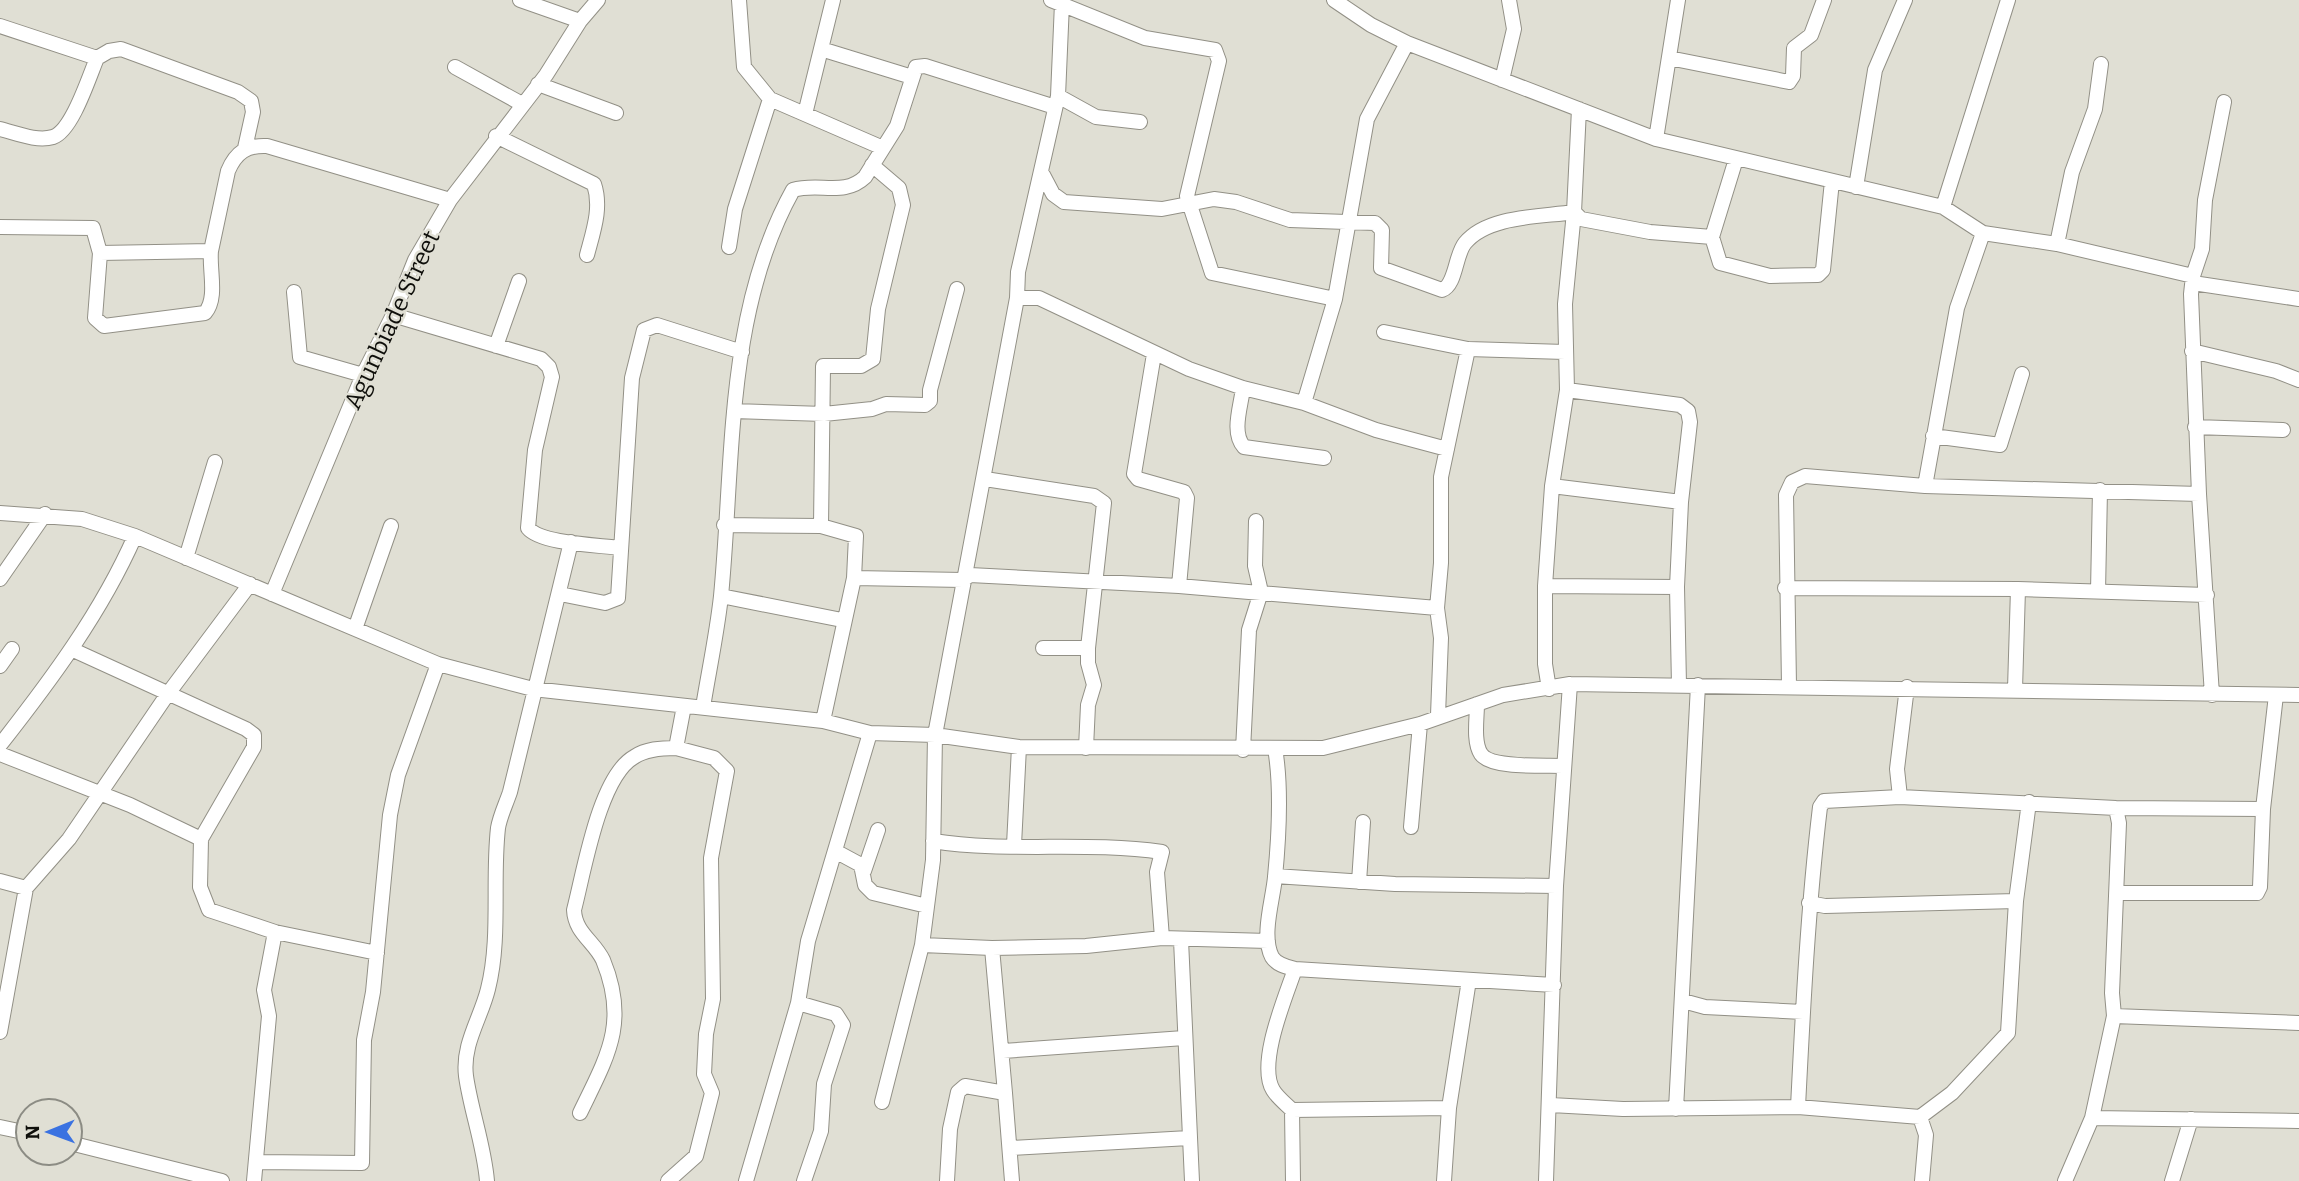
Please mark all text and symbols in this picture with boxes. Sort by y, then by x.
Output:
street label: Agunbiade Street [338,226,446,414]
north arrow [14,1097,84,1167]
text: N [21,1124,44,1140]

